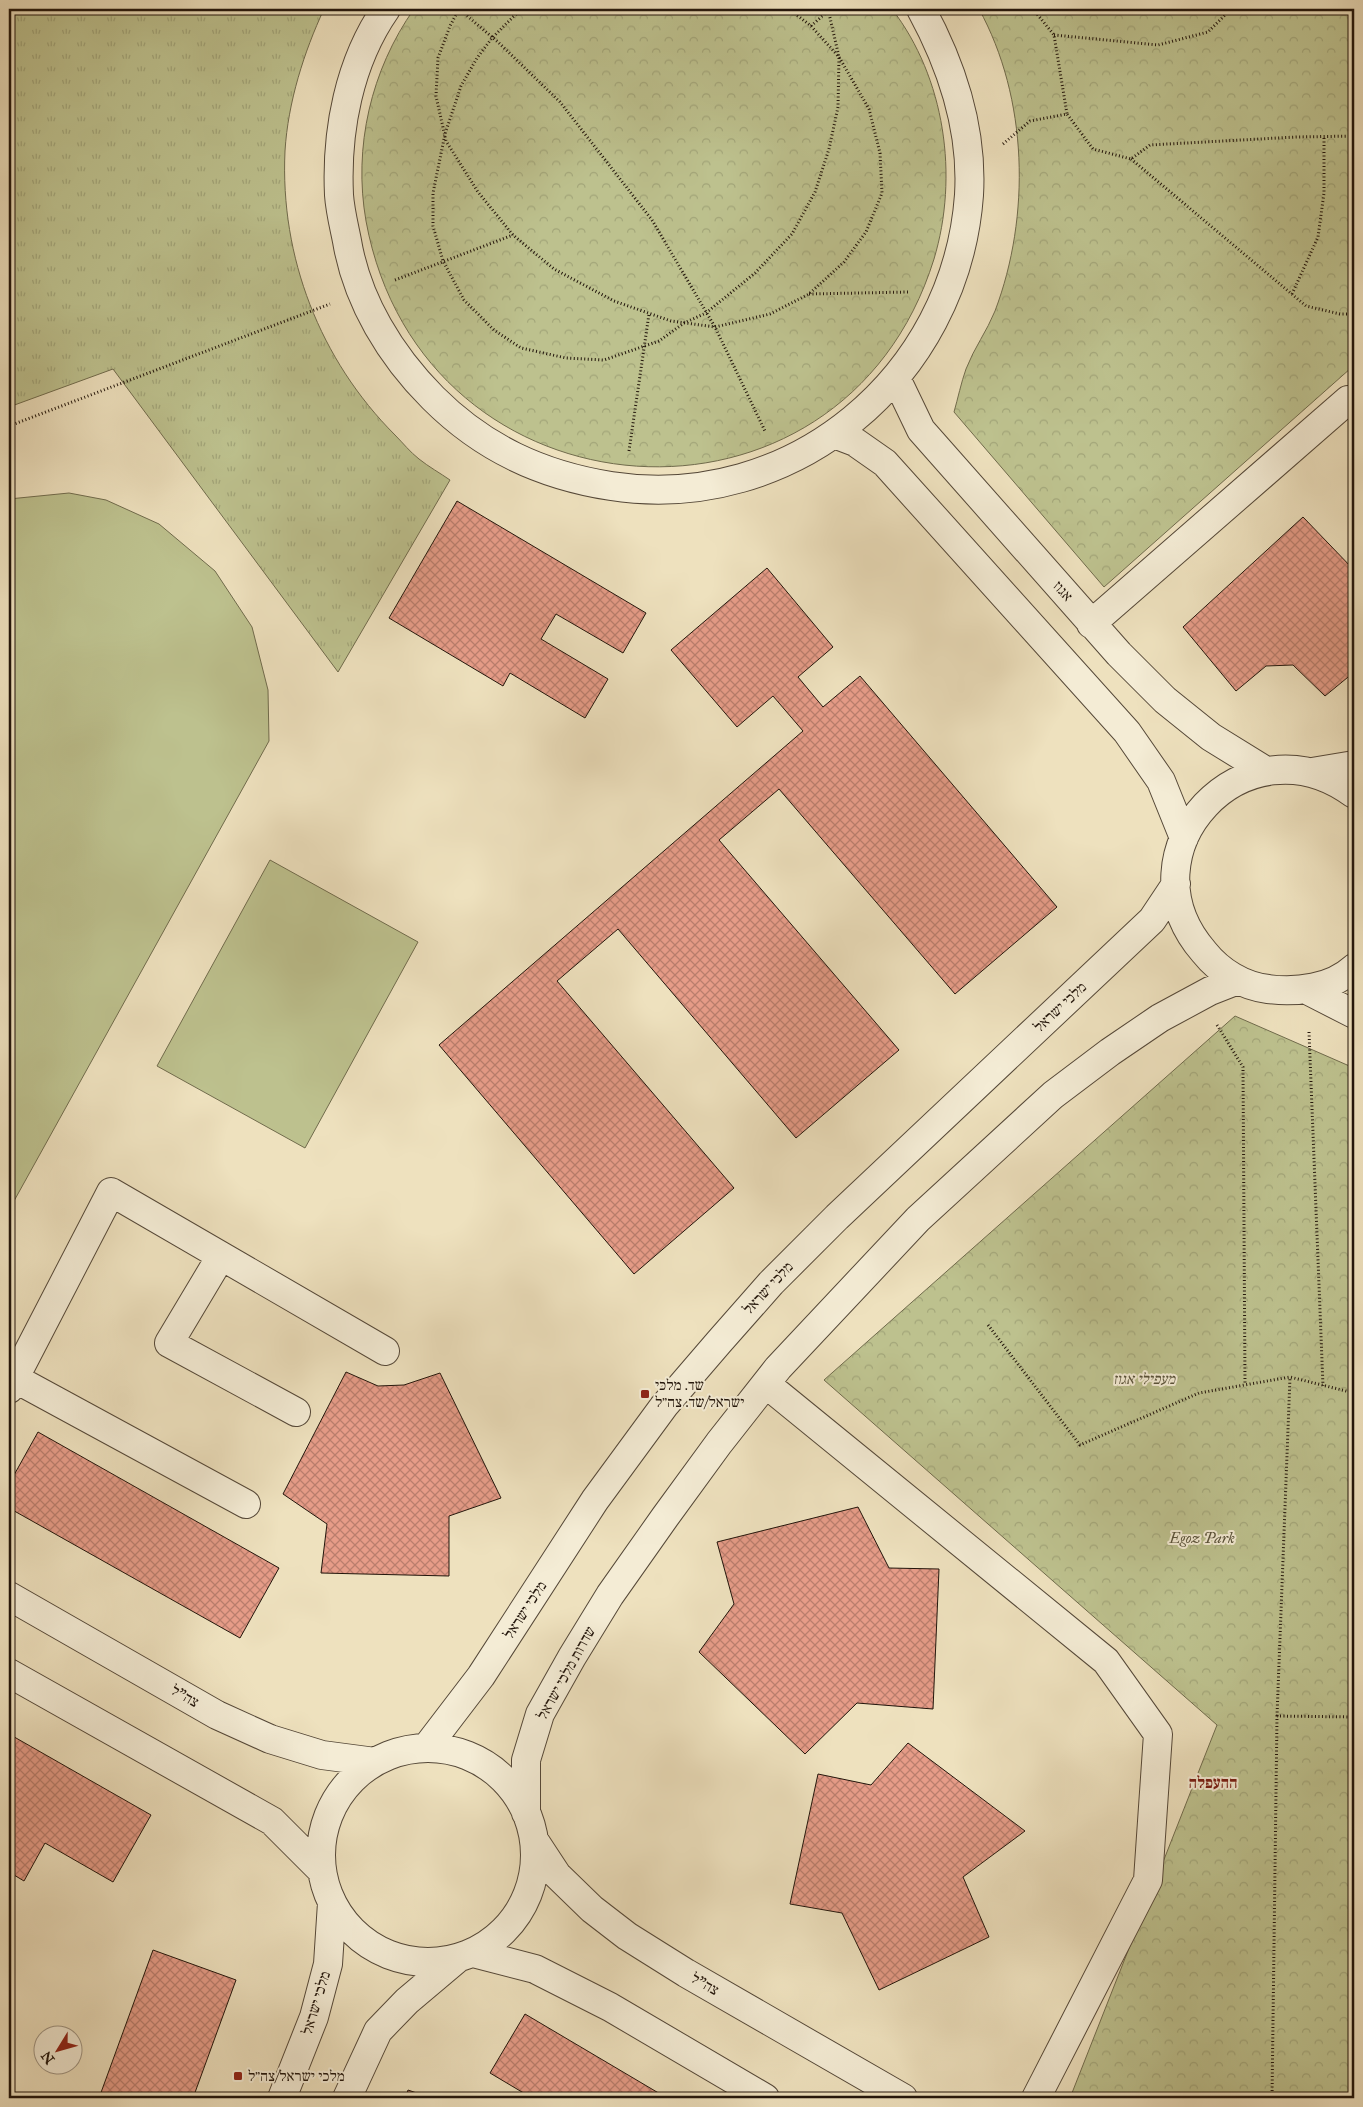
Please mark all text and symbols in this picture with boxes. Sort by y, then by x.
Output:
street label: אגוז [1049,577,1077,605]
street label: מלכי ישראל [1030,978,1090,1036]
street label: מלכי ישראל [739,1258,797,1318]
park label: מעפילי אגוז [1113,1370,1176,1388]
place label: שד. מלכי ישראל/שד. צה״ל [655,1376,744,1411]
marker: שד. מלכי ישראל/שד. צה״ל [639,1388,651,1400]
park label: Egoz Park [1168,1529,1235,1547]
street label: מלכי ישראל [500,1578,550,1642]
street label: שדרות מלכי ישראל [533,1623,599,1723]
street label: צה"ל [168,1681,202,1711]
district label: ההעפלה [1188,1773,1238,1792]
street label: מלכי ישראל [298,1969,334,2037]
street label: צה"ל [688,1969,722,1999]
north arrow [32,2024,82,2074]
text: N [38,2048,58,2067]
place label: מלכי ישראל/צה״ל [248,2067,345,2085]
marker: מלכי ישראל/צה״ל [232,2070,244,2082]

